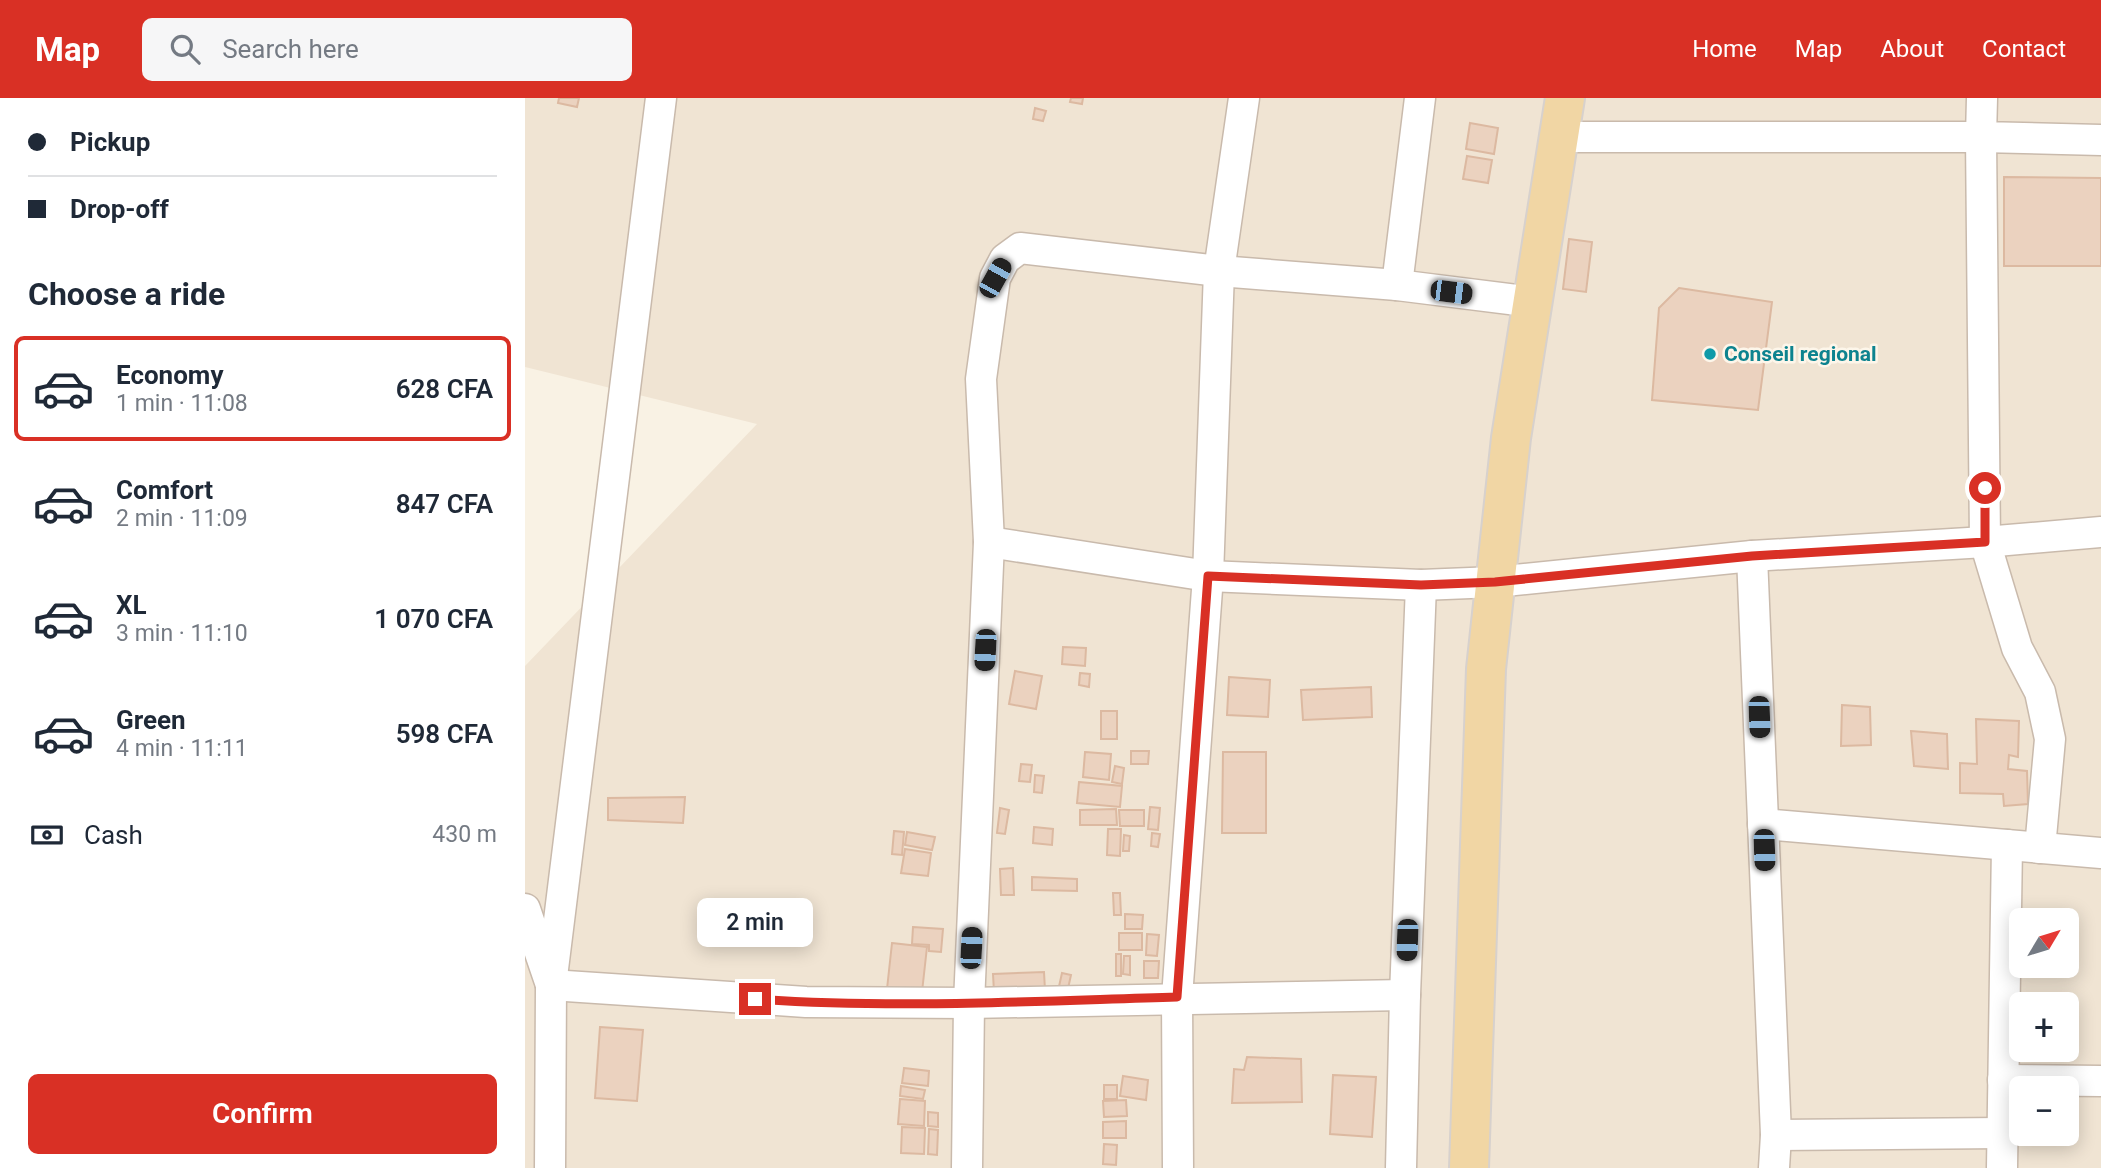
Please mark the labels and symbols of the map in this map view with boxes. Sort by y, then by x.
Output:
car [976,255,1015,301]
car [1429,279,1474,305]
place label: Conseil regional [1724,342,1877,366]
marker: Conseil regional [1702,346,1718,362]
route start [1969,472,2001,504]
car [974,628,997,672]
car [1748,696,1771,738]
car [1753,829,1776,871]
callout: 2 min [697,898,813,946]
north arrow [2009,908,2079,978]
car [1396,919,1419,961]
car [960,926,983,970]
route end [739,983,771,1015]

